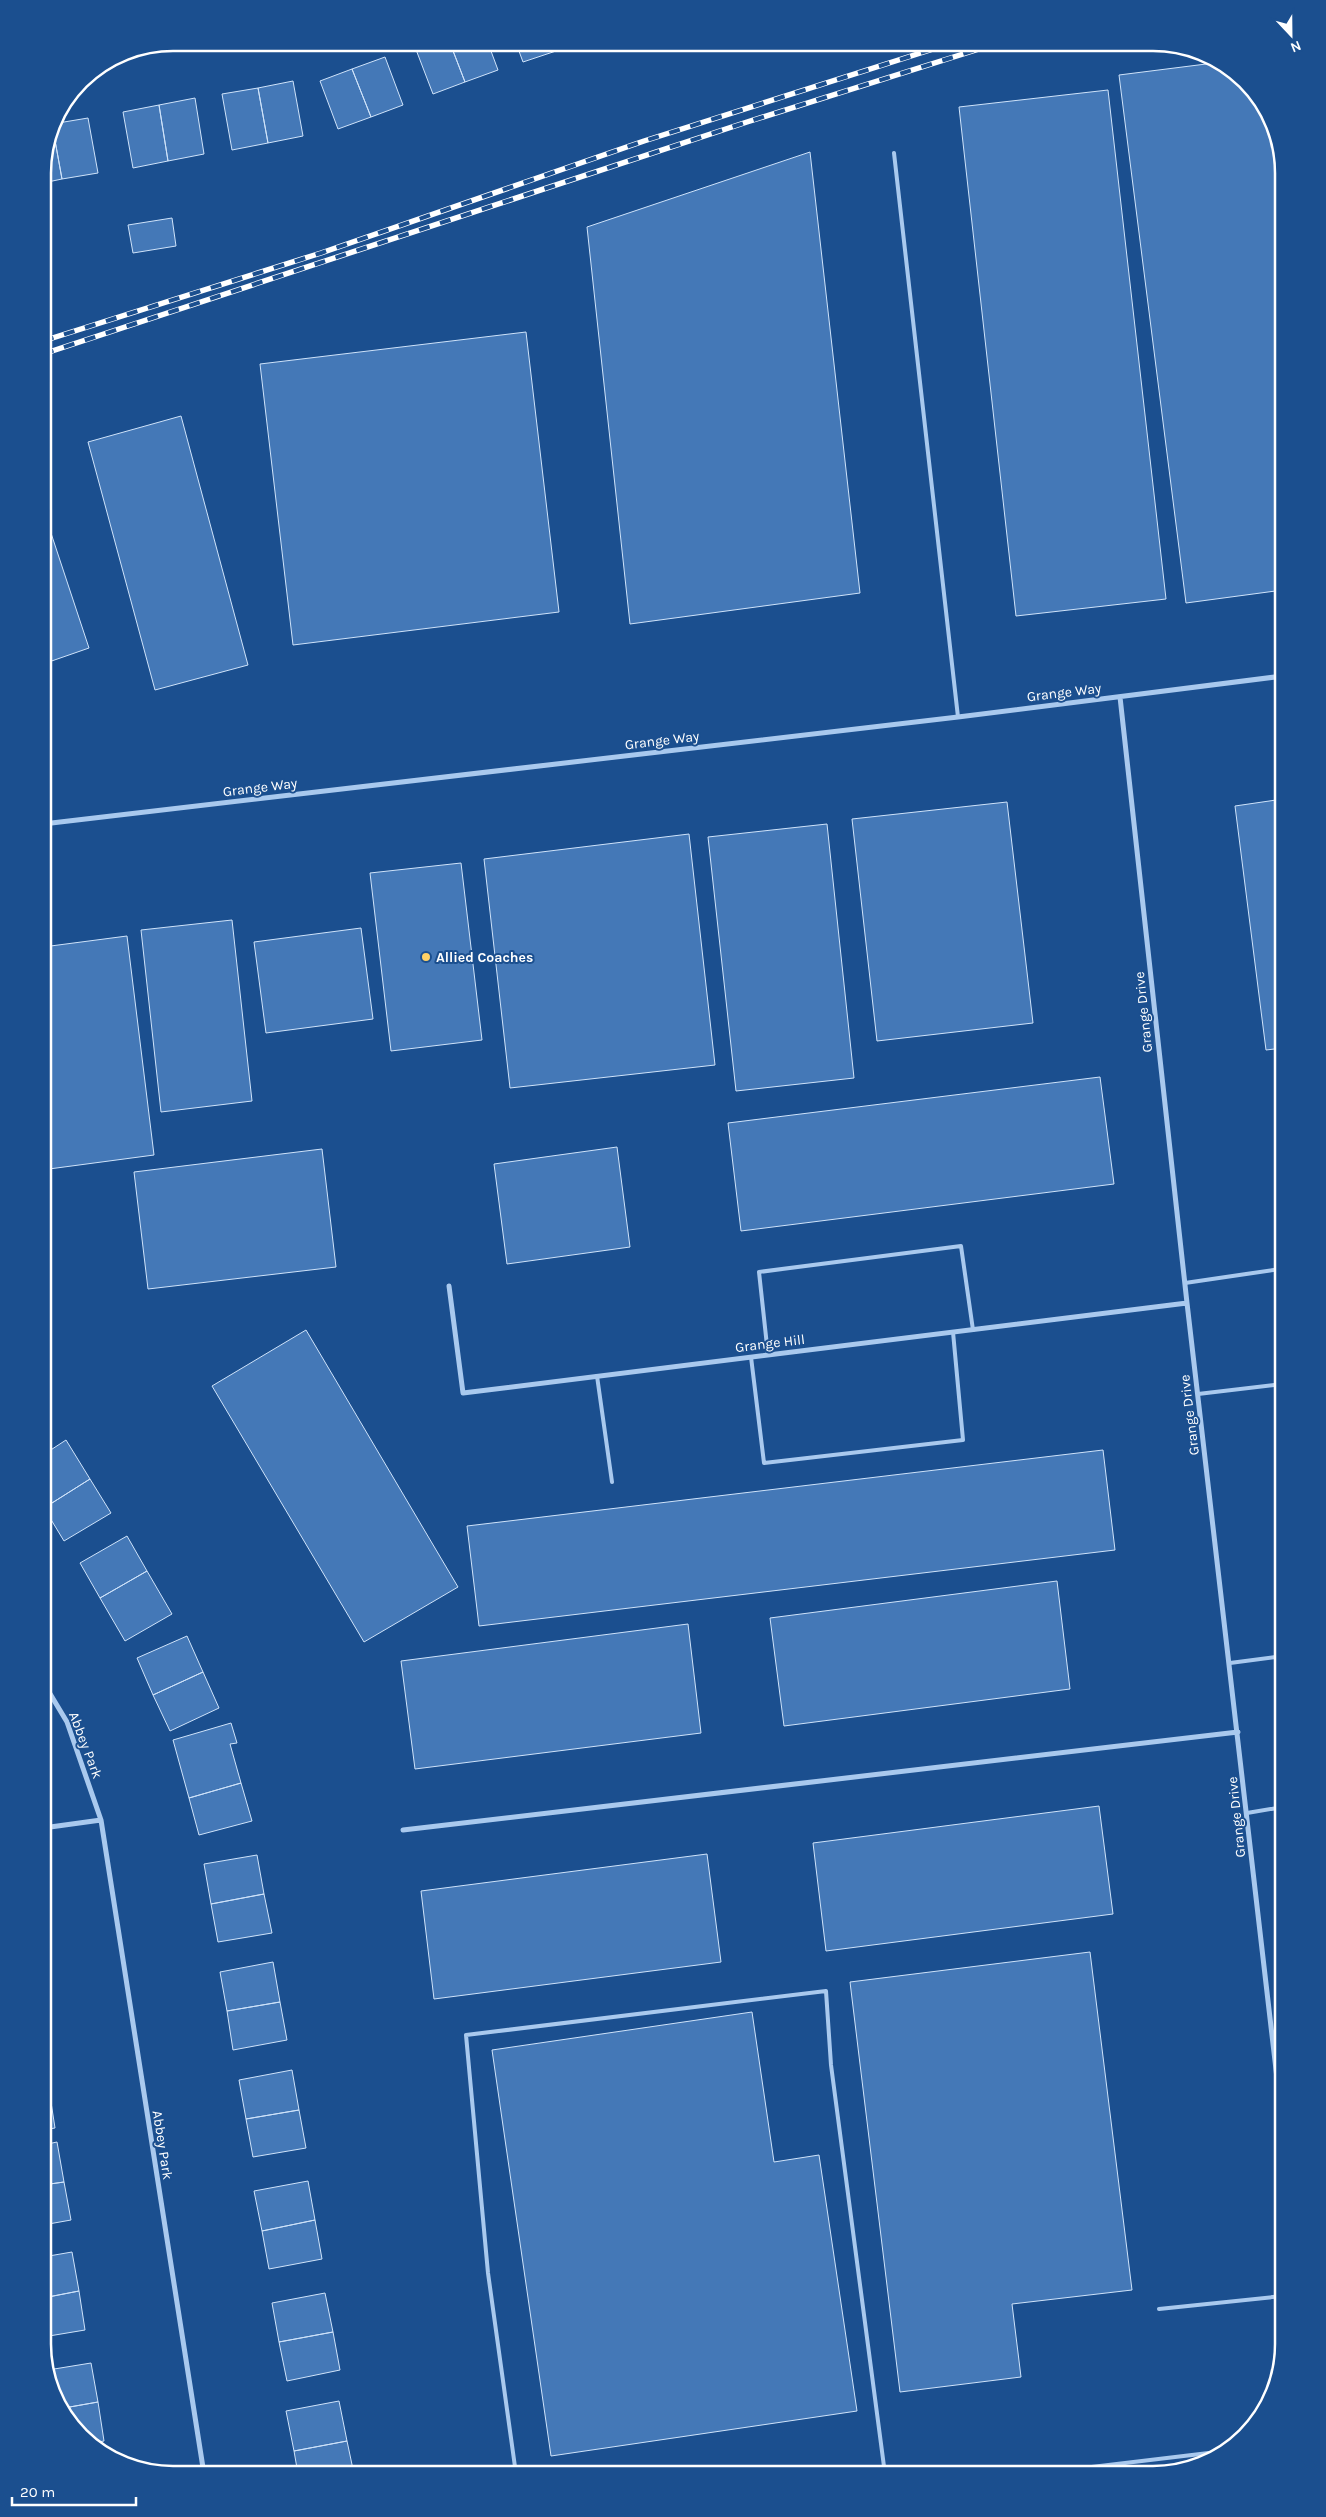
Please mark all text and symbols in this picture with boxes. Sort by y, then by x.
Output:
north arrow [1266,10,1316,60]
text: N [1288,37,1304,56]
street label: Grange Way [1026,679,1103,706]
street label: Grange Way [624,727,701,754]
street label: Grange Way [222,774,299,801]
place label: Allied Coaches [436,949,533,966]
marker: Allied Coaches [420,951,432,963]
street label: Grange Drive [1131,971,1156,1053]
street label: Grange Hill [734,1331,806,1356]
street label: Grange Drive [1176,1374,1203,1456]
street label: Abbey Park [65,1709,106,1781]
street label: Grange Drive [1224,1776,1249,1858]
street label: Abbey Park [149,2109,176,2181]
scale bar [12,2474,136,2506]
text: 20 m [20,2483,55,2501]

